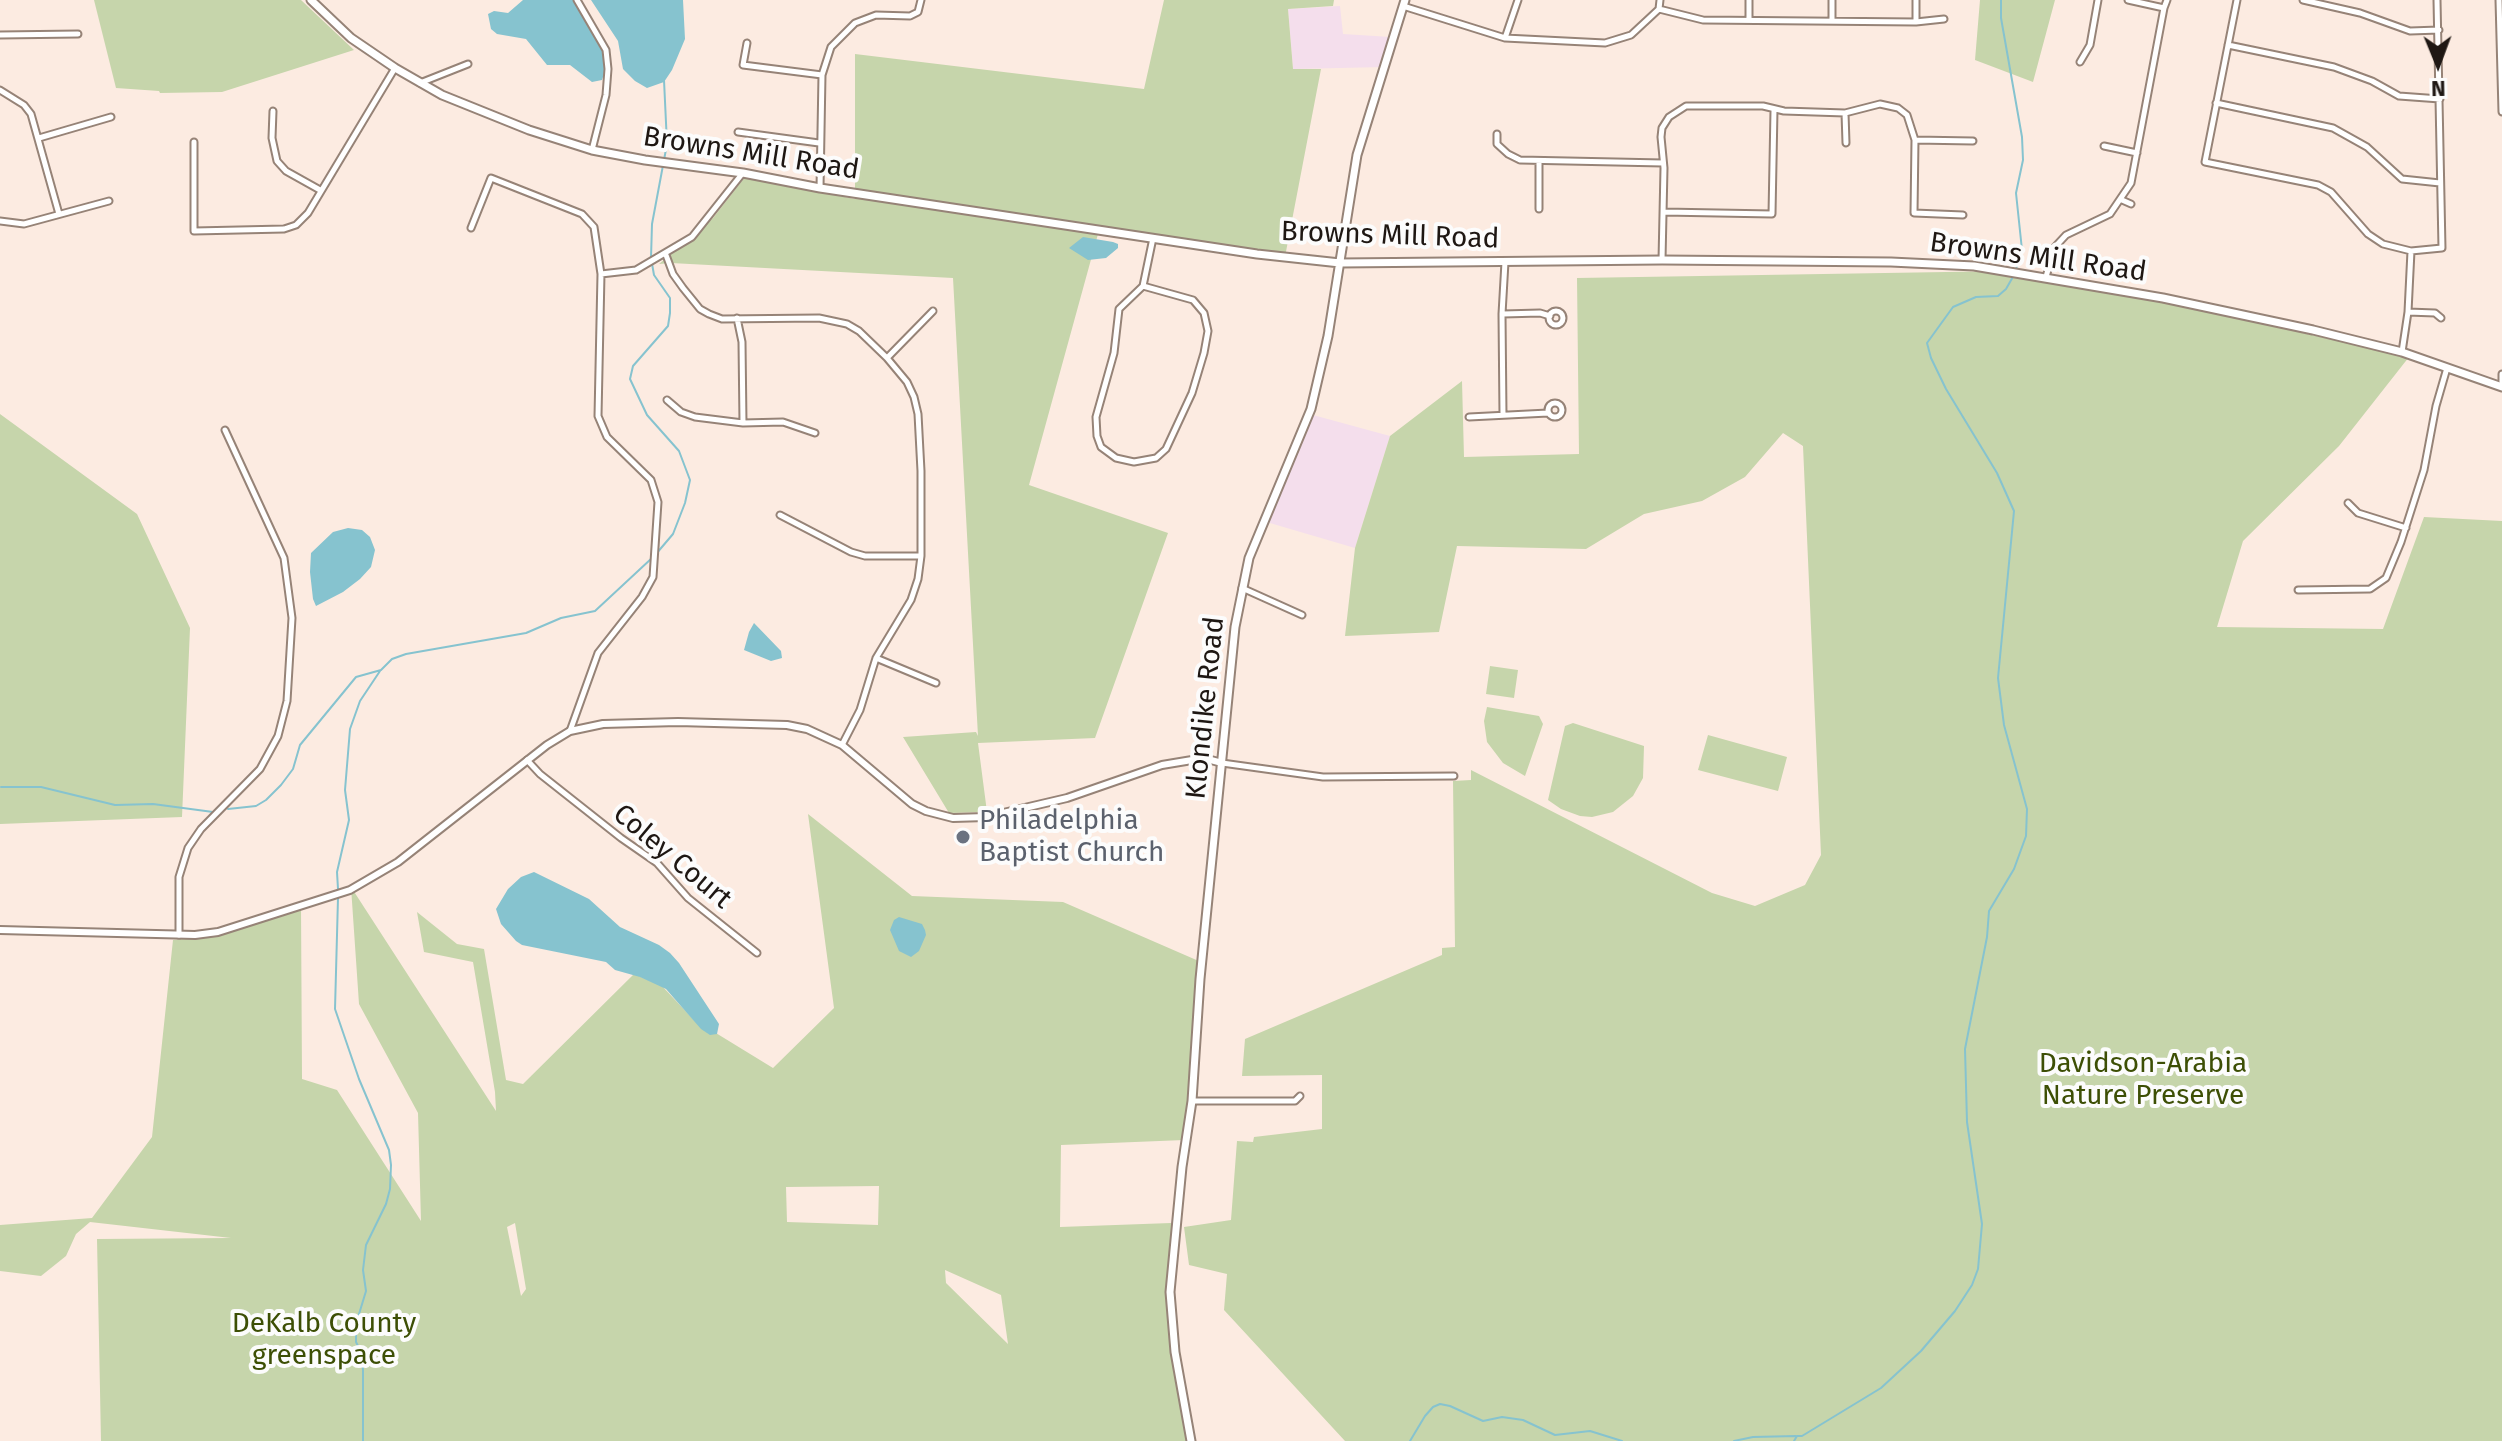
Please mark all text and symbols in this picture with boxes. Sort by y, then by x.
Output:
north arrow [2398,24,2478,104]
text: N [2431,75,2446,102]
street label: Browns Mill Road [641,120,861,188]
street label: Browns Mill Road [1280,215,1500,257]
street label: Browns Mill Road [1928,226,2148,290]
street label: Klondike Road [1180,615,1232,801]
street label: Coley Court [606,798,738,916]
place label: Philadelphia Baptist Church [979,804,1164,870]
marker: Philadelphia Baptist Church [954,828,972,846]
park label: Davidson-Arabia Nature Preserve [2039,1047,2247,1113]
park label: DeKalb County greenspace [232,1307,416,1373]

